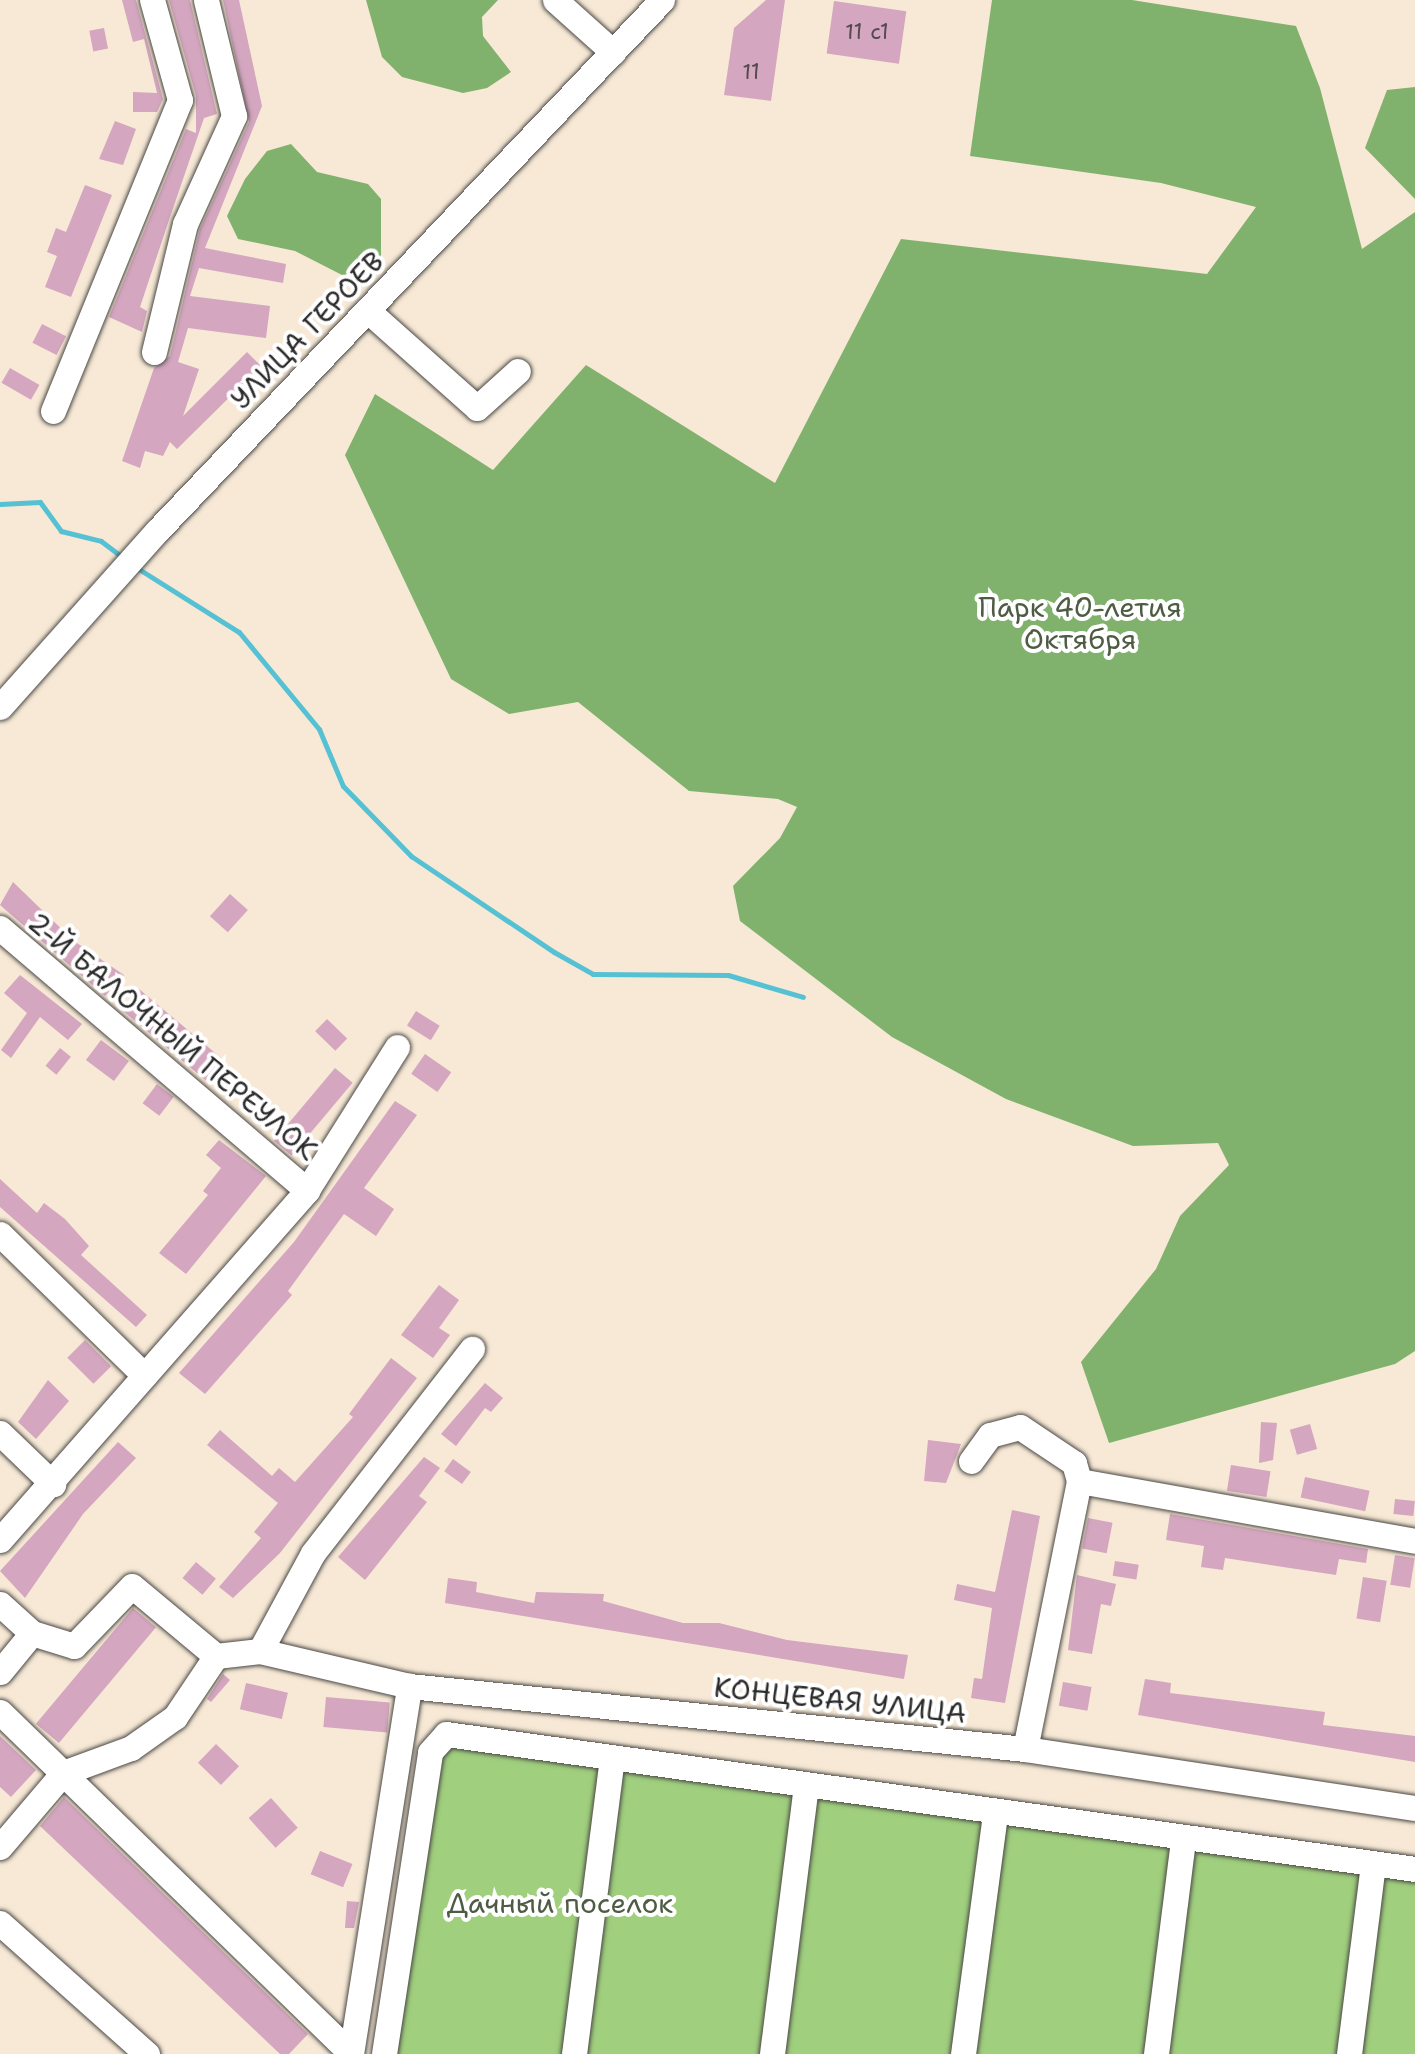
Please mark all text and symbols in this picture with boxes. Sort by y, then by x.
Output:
house number: 11 с1 [845,19,889,45]
house number: 11 [742,59,760,85]
street label: УЛИЦА ГЕРОЕВ [223,244,391,416]
park label: Парк 40-летия Октября [978,590,1182,656]
street label: 2-Й БАЛОЧНЫЙ ПЕРЕУЛОК [21,905,325,1167]
street label: КОНЦЕВАЯ УЛИЦА [712,1670,968,1730]
park label: Дачный поселок [447,1886,673,1920]

